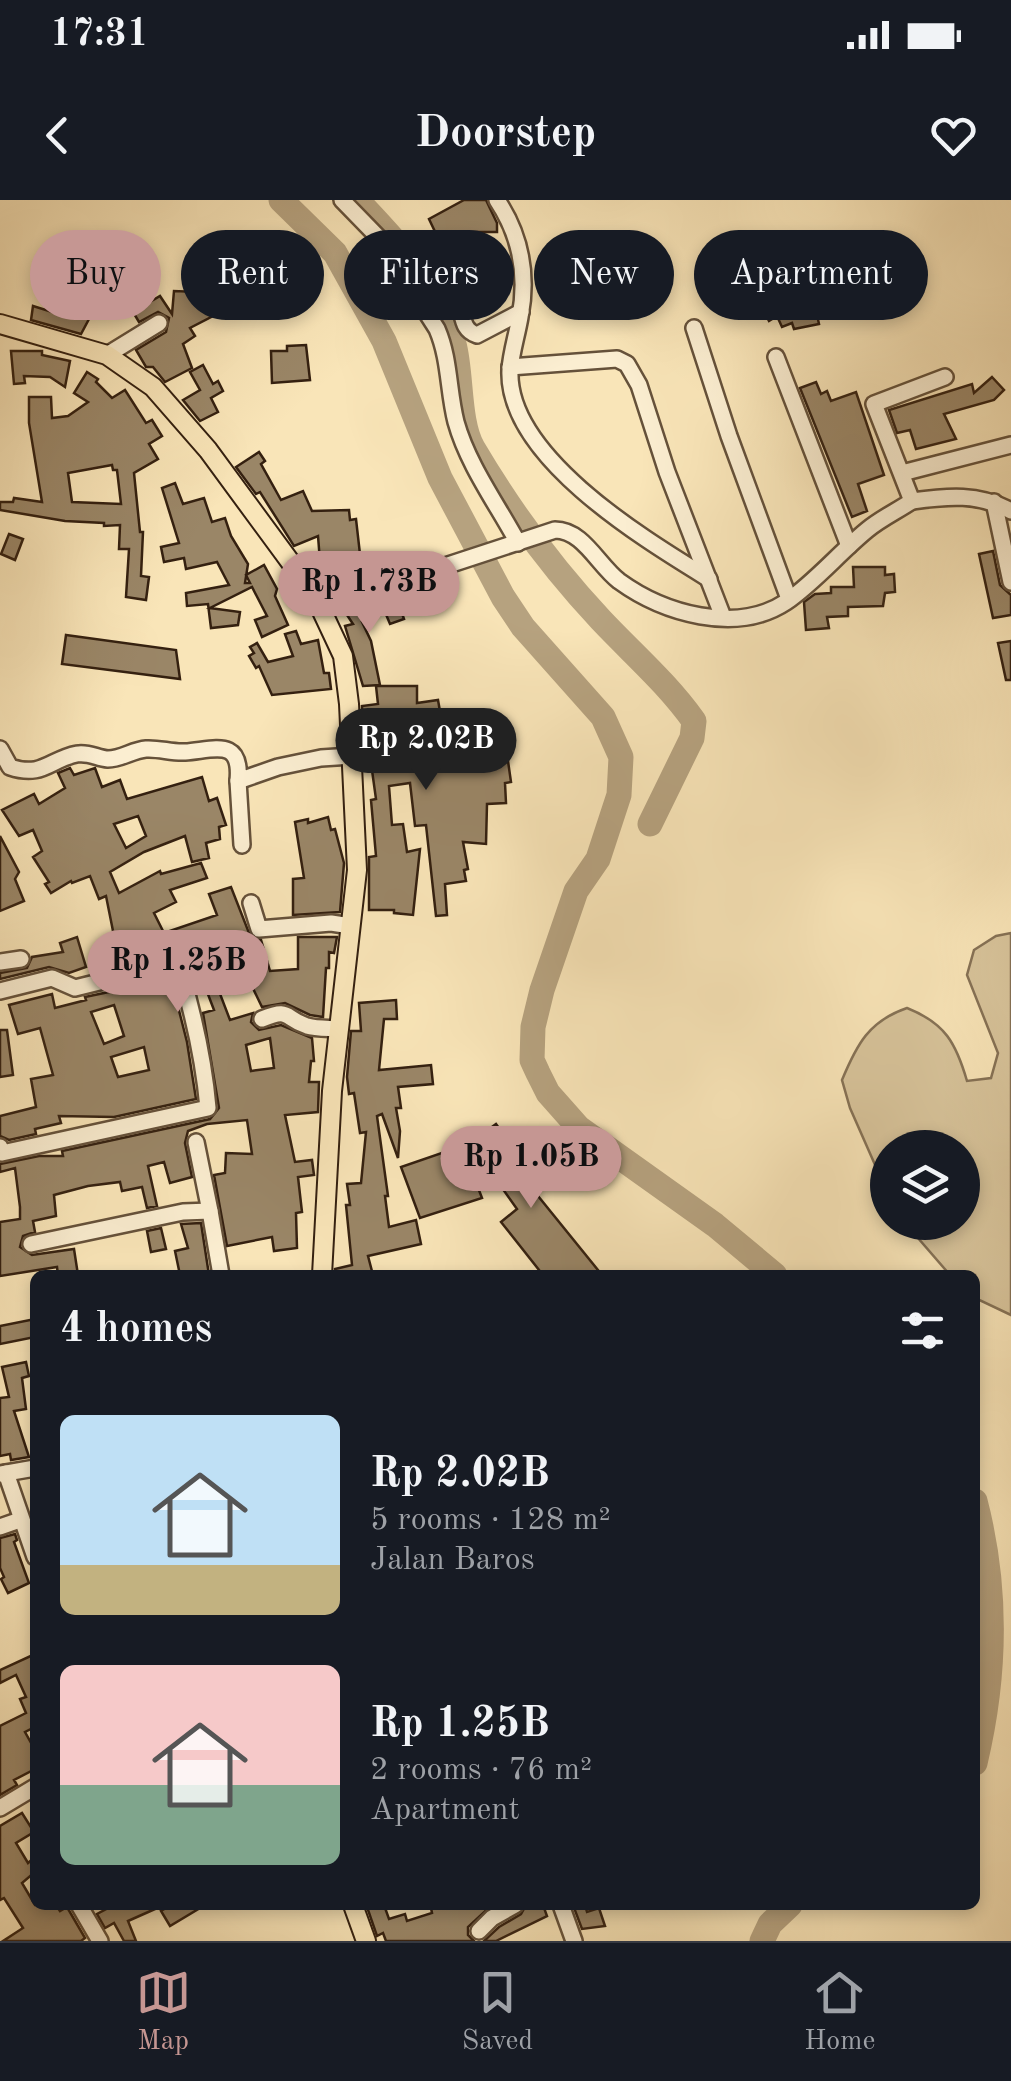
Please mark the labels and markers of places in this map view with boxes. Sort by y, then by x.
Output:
pin: Rp 1.73B [266,551,472,636]
pin: Rp 2.02B [323,708,529,793]
pin: Rp 1.25B [75,930,281,1015]
pin: Rp 1.05B [428,1126,634,1211]

